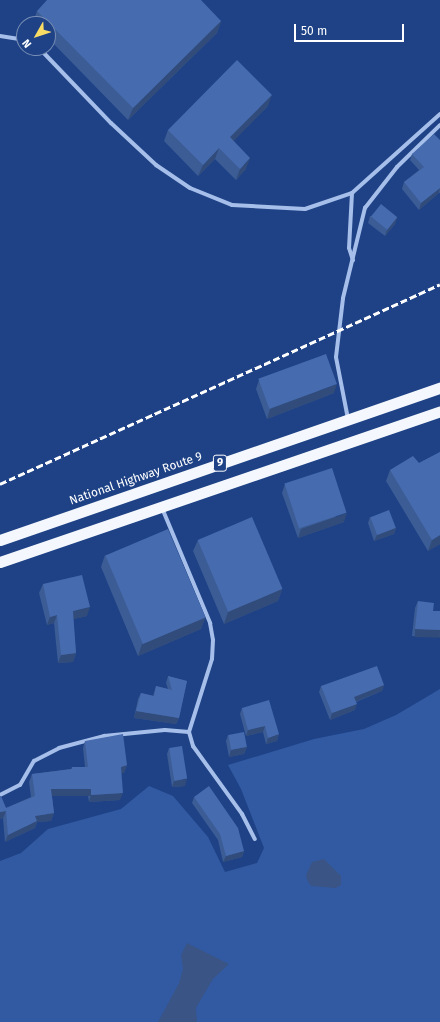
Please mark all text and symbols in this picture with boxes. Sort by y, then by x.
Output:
north arrow [16,16,56,56]
scale bar [296,16,406,42]
text: 50 m [301,24,327,38]
text: N [20,36,34,50]
street label: National Highway Route 9 [68,449,204,509]
road number: 9 [212,454,228,472]

